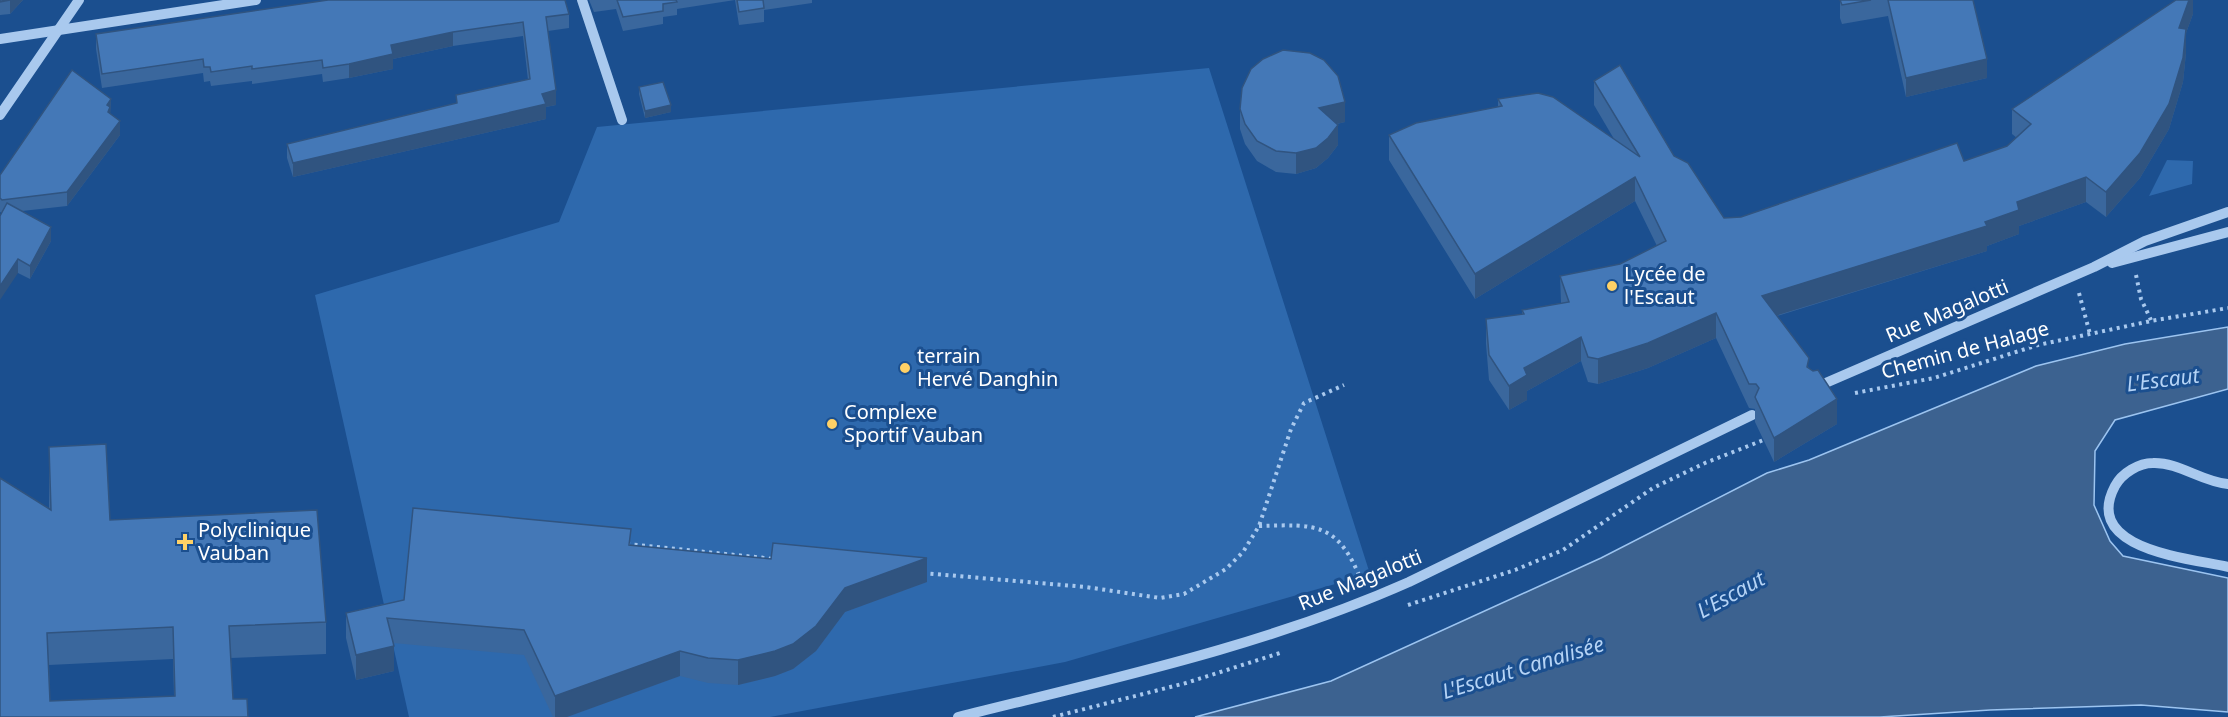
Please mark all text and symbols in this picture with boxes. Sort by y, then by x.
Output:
place label: Lycée de l'Escaut [1624,260,1706,310]
street label: Rue Magalotti [1881,273,2012,349]
marker: Lycée de l'Escaut [1605,279,1619,293]
street label: Chemin de Halage [1878,314,2052,385]
place label: terrain Hervé Danghin [917,342,1058,392]
marker: terrain Hervé Danghin [898,361,912,375]
water label: L'Escaut [2125,361,2202,397]
place label: Complexe Sportif Vauban [844,398,983,448]
marker: Complexe Sportif Vauban [825,417,839,431]
place label: Polyclinique Vauban [198,516,311,566]
marker: Polyclinique Vauban [176,533,194,551]
street label: Rue Magalotti [1294,542,1426,617]
water label: L'Escaut [1692,564,1770,624]
water label: L'Escaut Canalisée [1438,629,1607,705]

